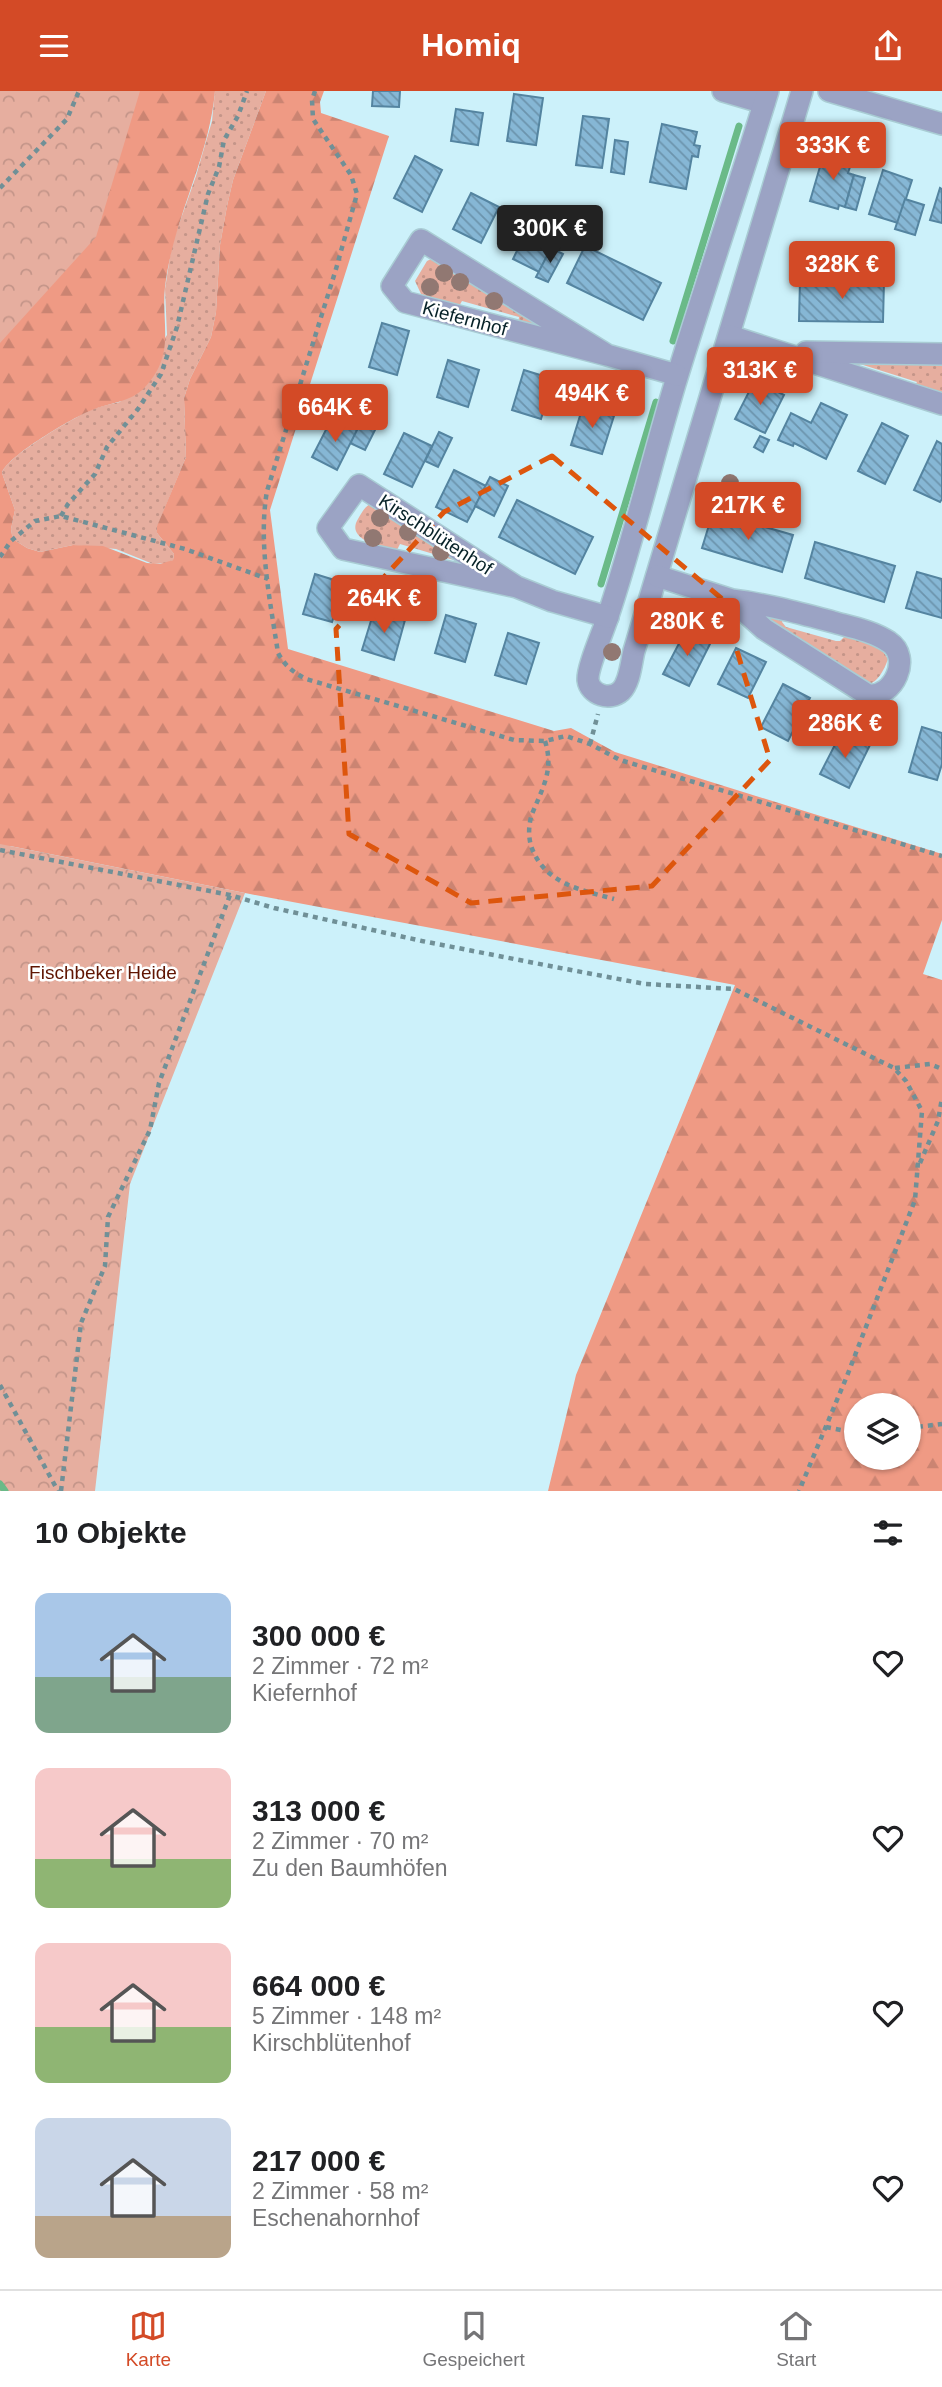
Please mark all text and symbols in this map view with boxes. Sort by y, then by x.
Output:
icon: menu [35,27,73,65]
text: Homiq [421,27,521,63]
icon: share [869,27,907,65]
pin: 333K € [776,123,890,182]
text: 333K € [796,132,870,158]
pin: 300K € [493,205,607,265]
text: 300K € [513,215,587,241]
pin: 328K € [785,241,899,301]
text: 328K € [805,251,879,277]
street label: Kiefernhof [420,297,510,340]
pin: 313K € [703,347,817,407]
text: 313K € [723,357,797,383]
pin: 494K € [535,371,649,430]
text: 494K € [555,380,629,406]
pin: 664K € [278,385,392,444]
text: 664K € [298,394,372,420]
pin: 217K € [691,483,805,542]
street label: Kirschblütenhof [375,490,497,579]
text: 217K € [711,492,785,518]
pin: 264K € [327,575,441,635]
text: 264K € [347,585,421,611]
pin: 280K € [630,599,744,658]
text: 280K € [650,608,724,634]
pin: 286K € [788,701,902,760]
text: 286K € [808,710,882,736]
park label: Fischbeker Heide [29,962,177,983]
map controls [844,1393,921,1470]
button: layers [844,1393,921,1470]
icon: filters [869,1514,907,1552]
text: 10 Objekte [35,1516,187,1549]
text: 300 000 € [252,1619,385,1652]
icon: home [91,1621,175,1705]
icon: heart [869,1644,907,1682]
text: 2 Zimmer · 72 m² [252,1653,428,1679]
text: Kiefernhof [252,1680,357,1706]
text: 313 000 € [252,1794,385,1827]
icon: home [91,1796,175,1880]
icon: heart [869,1819,907,1857]
text: 2 Zimmer · 70 m² [252,1828,428,1854]
text: Zu den Baumhöfen [252,1855,448,1881]
text: 664 000 € [252,1969,385,2002]
icon: home [91,1971,175,2055]
icon: heart [869,1994,907,2032]
text: 5 Zimmer · 148 m² [252,2003,441,2029]
text: Kirschblütenhof [252,2030,411,2056]
text: 217 000 € [252,2144,385,2177]
icon: home [91,2146,175,2230]
icon: heart [869,2169,907,2207]
text: 2 Zimmer · 58 m² [252,2178,428,2204]
text: Eschenahornhof [252,2205,420,2231]
tab: Karte [126,2307,171,2371]
tab: Gespeichert [422,2307,525,2371]
tab: Start [776,2307,816,2371]

